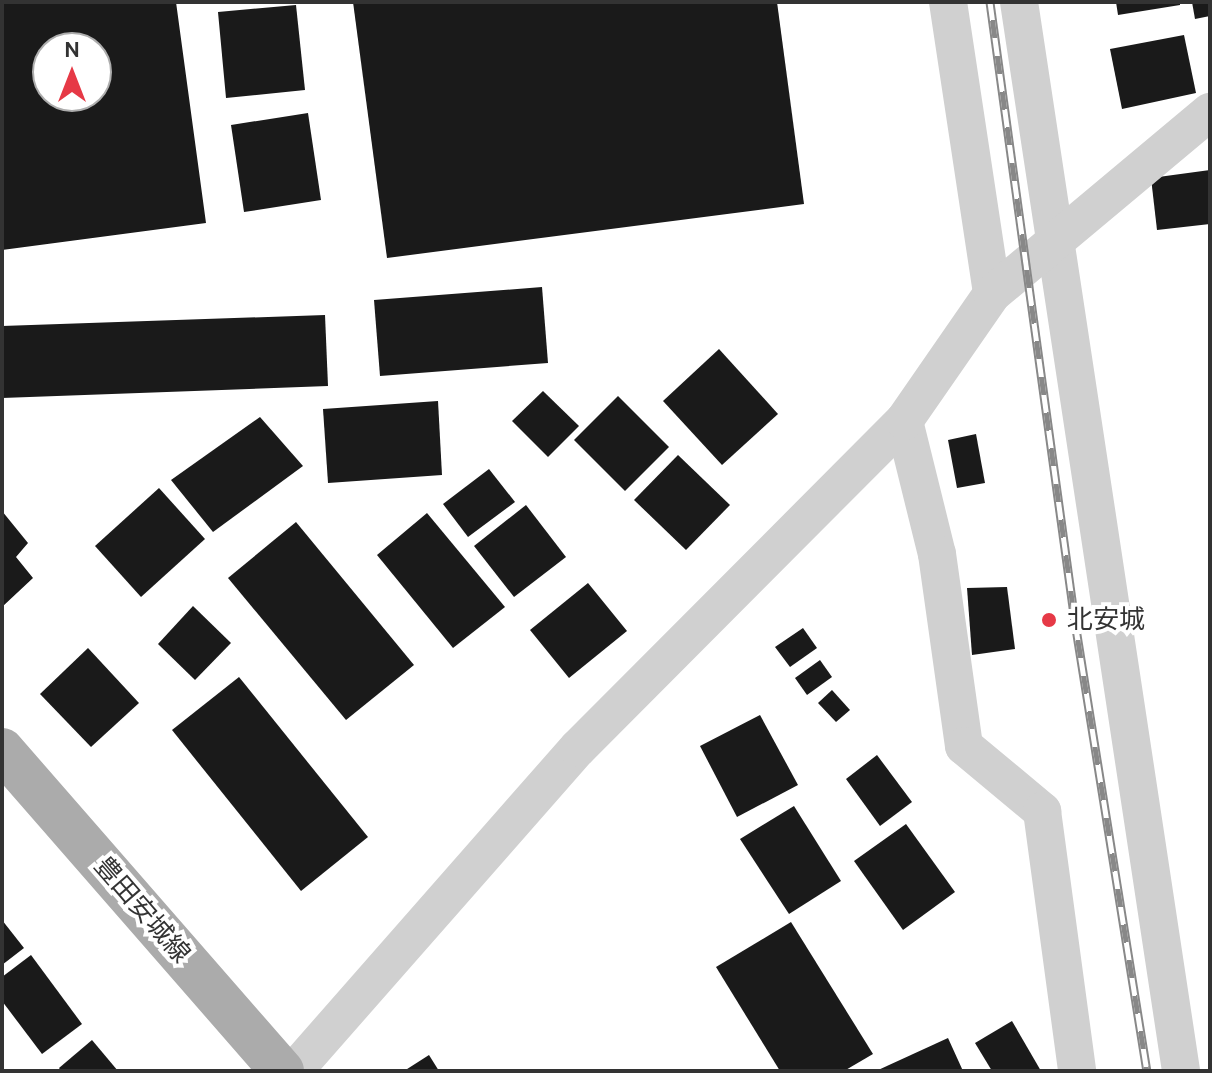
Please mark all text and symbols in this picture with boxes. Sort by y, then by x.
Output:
north arrow [32,32,112,112]
text: N [64,36,80,63]
place label: 北安城 [1067,604,1145,636]
marker: 北安城 [1038,609,1060,631]
street label: 豊田安城線 [88,851,196,969]

